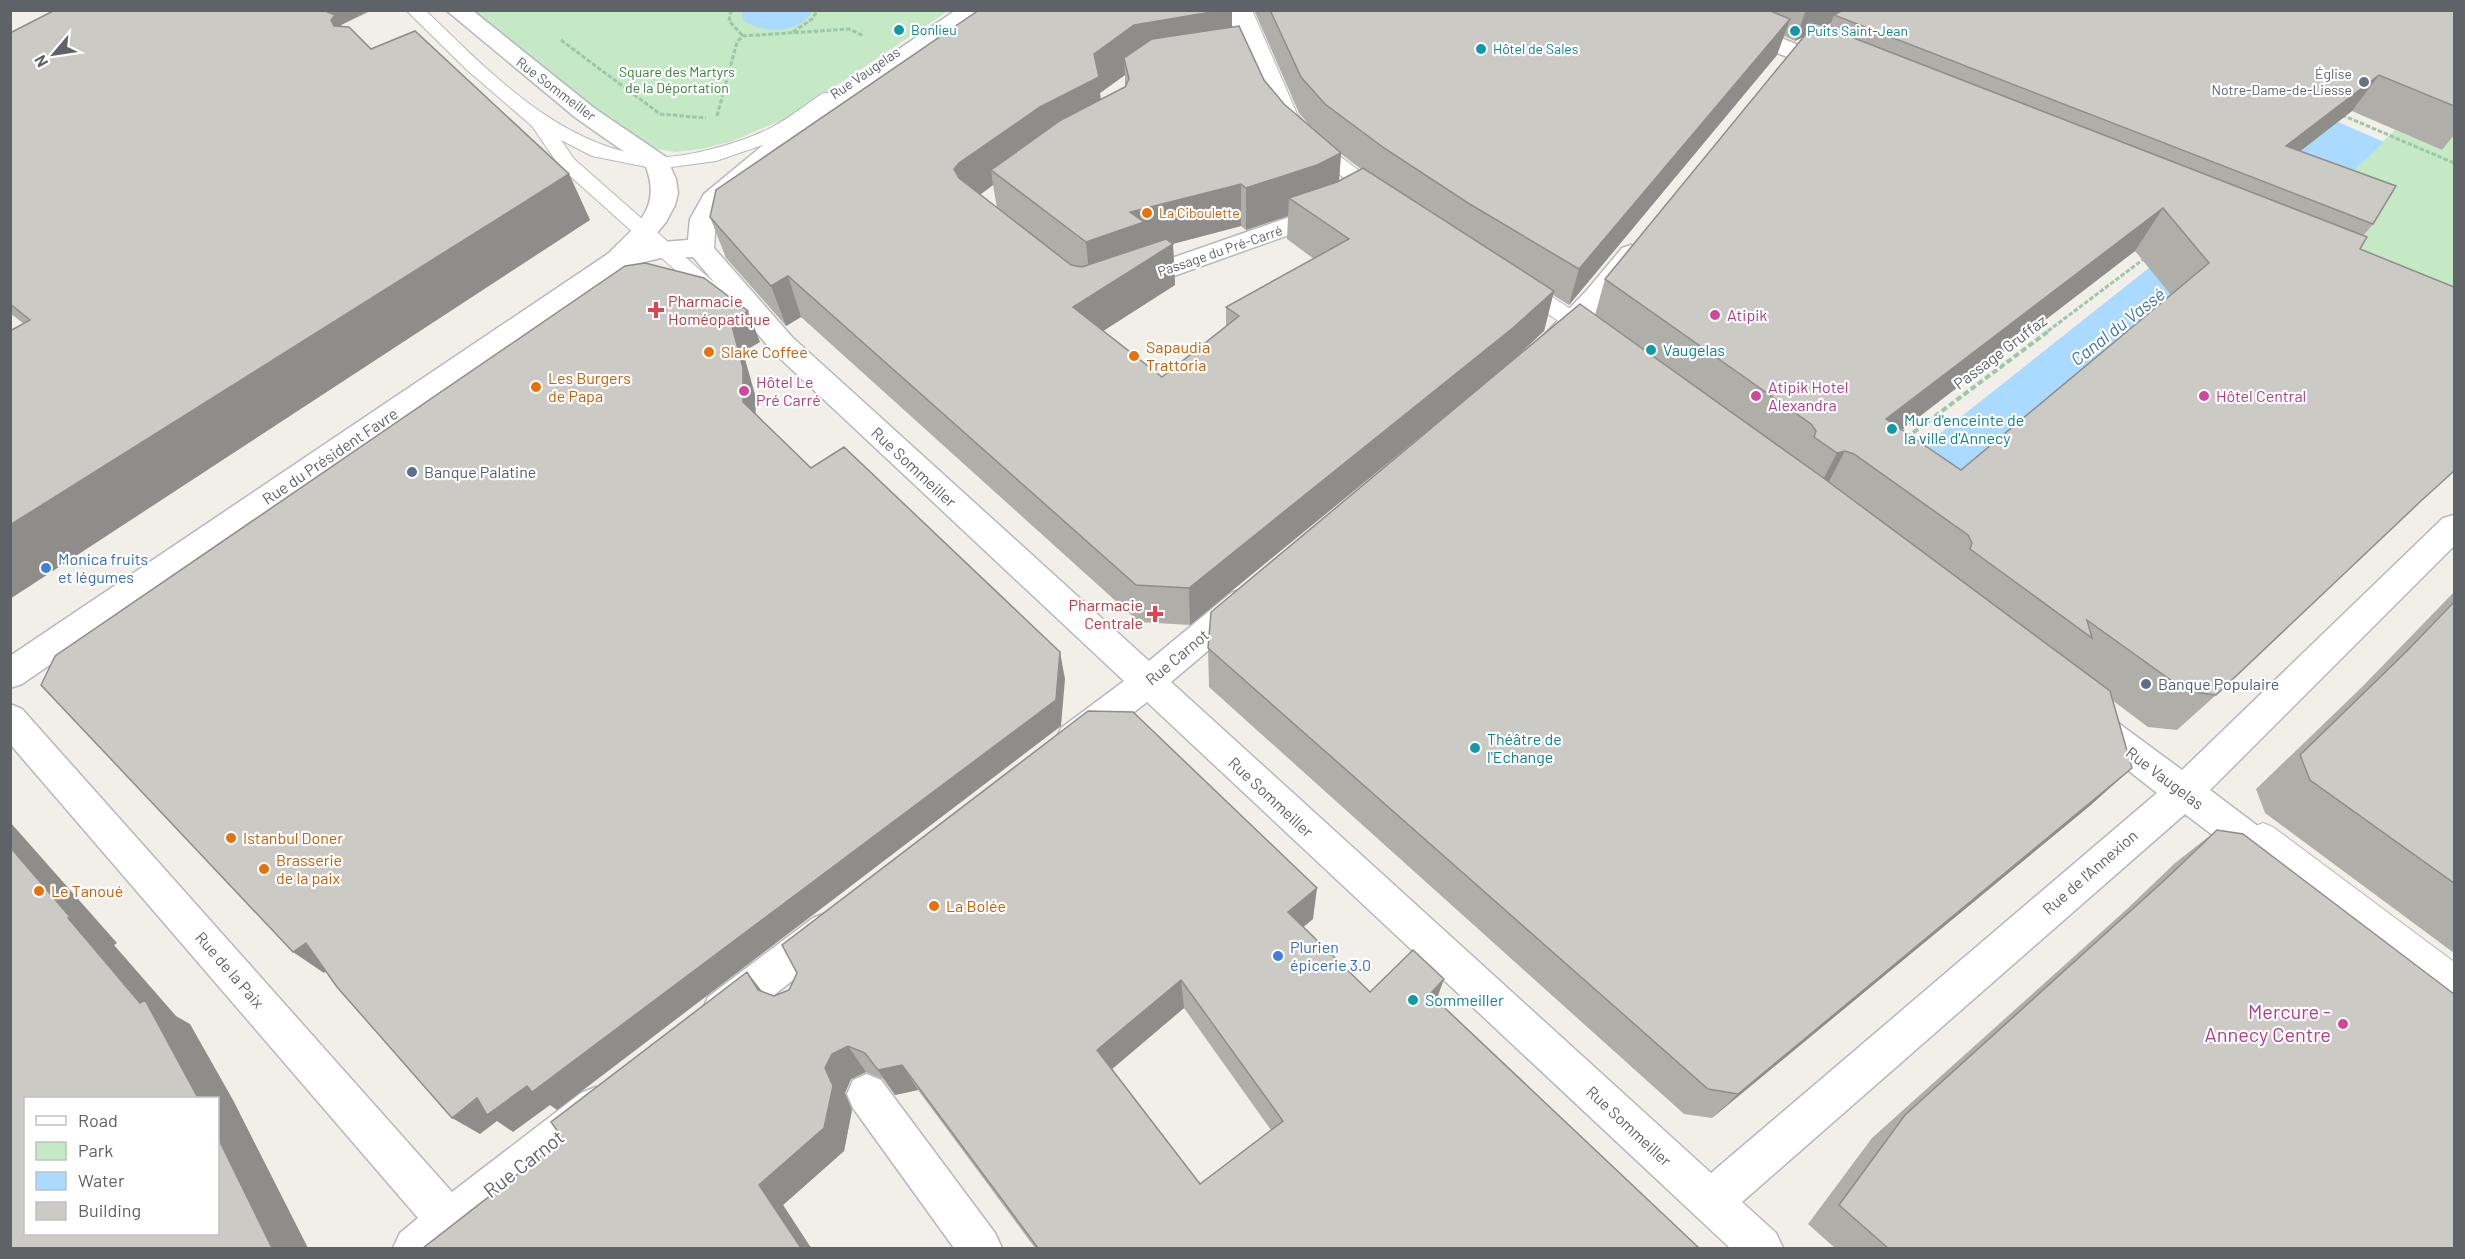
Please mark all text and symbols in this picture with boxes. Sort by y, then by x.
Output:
place label: Bonlieu [911,21,957,38]
place label: Puits Saint-Jean [1807,22,1908,39]
marker: Bonlieu [892,23,906,37]
north arrow [24,24,84,84]
marker: Puits Saint-Jean [1788,24,1802,38]
place label: Hôtel de Sales [1493,40,1579,57]
marker: Hôtel de Sales [1474,42,1488,56]
street label: Rue Vaugelas [827,43,903,102]
text: N [30,52,51,71]
street label: Rue Sommeiller [513,53,599,124]
park label: Square des Martyrs de la Déportation [619,63,735,96]
place label: Église Notre-Dame-de-Liesse [2212,65,2352,98]
marker: Église Notre-Dame-de-Liesse [2357,75,2371,89]
place label: La Ciboulette [1159,204,1240,221]
marker: La Ciboulette [1140,206,1154,220]
street label: Passage du Pré-Carré [1155,221,1285,280]
water label: Canal du Vassé [2066,283,2169,370]
place label: Pharmacie Homéopatique [668,291,770,328]
marker: Pharmacie Homéopatique [649,303,663,317]
place label: Atipik [1727,305,1767,324]
marker: Atipik [1708,308,1722,322]
street label: Passage Gruffaz [1949,310,2050,393]
place label: Sapaudia Trattoria [1146,337,1210,374]
place label: Vaugelas [1663,340,1725,359]
place label: Slake Coffee [721,342,808,361]
marker: Vaugelas [1644,343,1658,357]
marker: Slake Coffee [702,345,716,359]
marker: Sapaudia Trattoria [1127,349,1141,363]
place label: Les Burgers de Papa [548,368,631,405]
place label: Hôtel Le Pré Carré [756,372,821,409]
place label: Atipik Hotel Alexandra [1768,377,1848,414]
marker: Les Burgers de Papa [529,380,543,394]
marker: Hôtel Le Pré Carré [737,384,751,398]
place label: Hôtel Central [2216,386,2306,405]
marker: Atipik Hotel Alexandra [1749,389,1763,403]
marker: Hôtel Central [2197,389,2211,403]
street label: Rue du Président Favre [258,403,401,508]
place label: Mur d'enceinte de la ville d'Annecy [1904,410,2024,447]
marker: Mur d'enceinte de la ville d'Annecy [1885,422,1899,436]
street label: Rue Sommeiller [868,423,961,511]
place label: Banque Palatine [424,462,536,481]
marker: Banque Palatine [405,465,419,479]
place label: Monica fruits et légumes [58,549,148,586]
marker: Monica fruits et légumes [39,561,53,575]
place label: Pharmacie Centrale [1069,595,1143,632]
marker: Pharmacie Centrale [1148,607,1162,621]
street label: Rue Carnot [1141,625,1212,689]
place label: Banque Populaire [2158,674,2279,693]
marker: Banque Populaire [2139,677,2153,691]
place label: Théâtre de l'Echange [1487,729,1562,766]
marker: Théâtre de l'Echange [1468,741,1482,755]
street label: Rue Vaugelas [2123,742,2208,813]
street label: Rue Sommeiller [1225,753,1318,841]
street label: Rue de l'Annexion [2038,825,2141,918]
place label: Istanbul Doner [243,828,343,847]
marker: Istanbul Doner [224,831,238,845]
place label: Brasserie de la paix [276,850,342,887]
marker: Brasserie de la paix [257,862,271,876]
place label: Le Tanoué [51,881,123,900]
marker: Le Tanoué [32,884,46,898]
place label: La Bolée [946,896,1006,915]
marker: La Bolée [927,899,941,913]
street label: Rue de la Paix [192,928,269,1012]
place label: Plurien épicerie 3.0 [1290,937,1371,974]
marker: Plurien épicerie 3.0 [1271,949,1285,963]
place label: Sommeiller [1425,990,1504,1009]
marker: Sommeiller [1406,993,1420,1007]
place label: Mercure - Annecy Centre [2205,999,2331,1046]
marker: Mercure - Annecy Centre [2336,1017,2350,1031]
street label: Rue Sommeiller [1583,1082,1676,1170]
legend [24,1097,219,1235]
text: Road [78,1109,118,1131]
street label: Rue Carnot [478,1124,569,1202]
text: Park [78,1139,113,1161]
text: Water [78,1169,125,1191]
text: Building [78,1199,141,1221]

